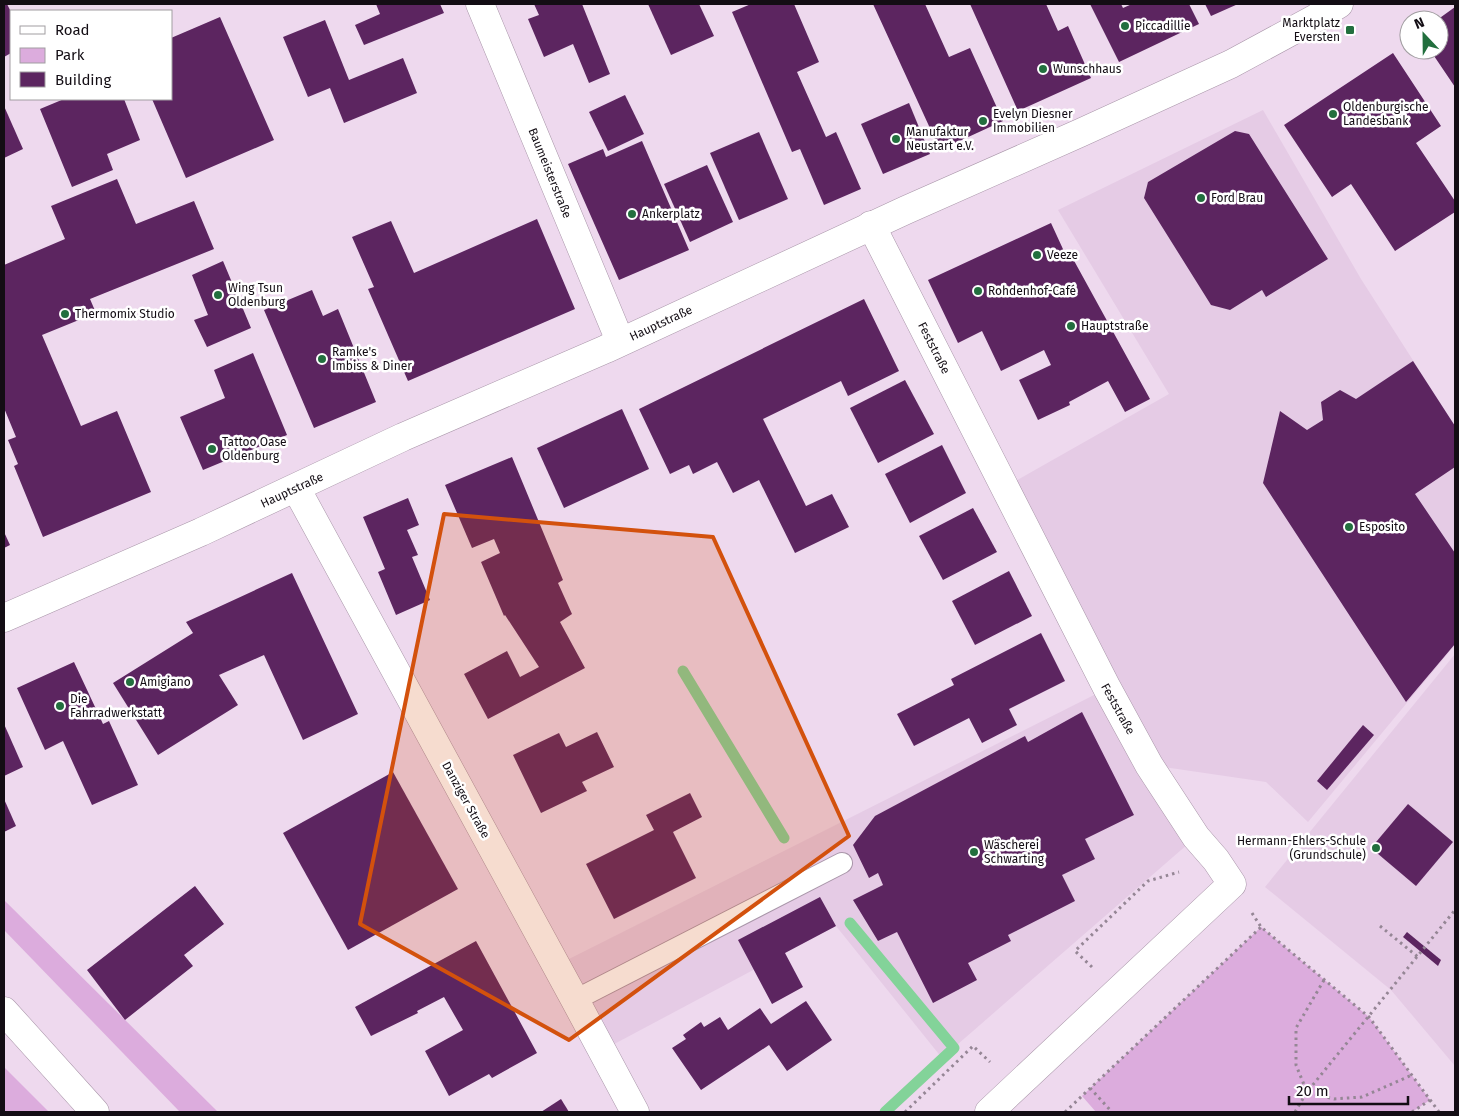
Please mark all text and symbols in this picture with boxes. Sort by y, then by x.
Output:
legend [10,10,172,100]
north arrow [1399,10,1449,60]
text: N [1412,14,1427,33]
place label: Marktplatz Eversten [1282,16,1340,44]
place label: Piccadillie [1135,19,1191,33]
marker: Piccadillie [1119,20,1131,32]
text: Road [55,21,90,39]
marker: Marktplatz Eversten [1344,24,1356,36]
text: Park [55,46,85,64]
place label: Wunschhaus [1053,62,1122,76]
marker: Wunschhaus [1037,63,1049,75]
text: Building [55,71,111,89]
place label: Oldenburgische Landesbank [1343,100,1429,128]
place label: Evelyn Diesner Immobilien [993,107,1073,135]
marker: Oldenburgische Landesbank [1327,108,1339,120]
marker: Evelyn Diesner Immobilien [977,115,989,127]
place label: Manufaktur Neustart e.V. [906,125,974,153]
street label: Baumeisterstraße [526,126,574,220]
marker: Manufaktur Neustart e.V. [890,133,902,145]
place label: Ford Brau [1211,191,1263,205]
marker: Ford Brau [1195,192,1207,204]
place label: Ankerplatz [642,207,700,221]
marker: Ankerplatz [626,208,638,220]
place label: Veeze [1047,248,1078,262]
marker: Veeze [1031,249,1043,261]
place label: Wing Tsun Oldenburg [228,281,286,309]
place label: Rohdenhof-Café [988,284,1076,298]
marker: Rohdenhof-Café [972,285,984,297]
marker: Wing Tsun Oldenburg [212,289,224,301]
street label: Hauptstraße [627,302,695,344]
place label: Thermomix Studio [75,307,175,321]
marker: Thermomix Studio [59,308,71,320]
place label: Hauptstraße [1081,319,1148,333]
street label: Feststraße [915,320,953,376]
marker: Hauptstraße [1065,320,1077,332]
place label: Ramke's Imbiss & Diner [332,345,412,373]
marker: Ramke's Imbiss & Diner [316,353,328,365]
place label: Tattoo Oase Oldenburg [222,435,287,463]
marker: Tattoo Oase Oldenburg [206,443,218,455]
street label: Hauptstraße [258,469,326,511]
place label: Esposito [1359,520,1405,534]
marker: Esposito [1343,521,1355,533]
place label: Amigiano [140,675,191,689]
marker: Amigiano [124,676,136,688]
street label: Feststraße [1098,681,1138,737]
place label: Die Fahrradwerkstatt [70,692,163,720]
marker: Die Fahrradwerkstatt [54,700,66,712]
street label: Danziger Straße [439,759,493,841]
place label: Hermann-Ehlers-Schule (Grundschule) [1237,834,1366,862]
place label: Wäscherei Schwarting [984,838,1045,866]
marker: Hermann-Ehlers-Schule (Grundschule) [1370,842,1382,854]
marker: Wäscherei Schwarting [968,846,980,858]
scale bar [1289,1074,1408,1106]
text: 20 m [1296,1082,1329,1100]

